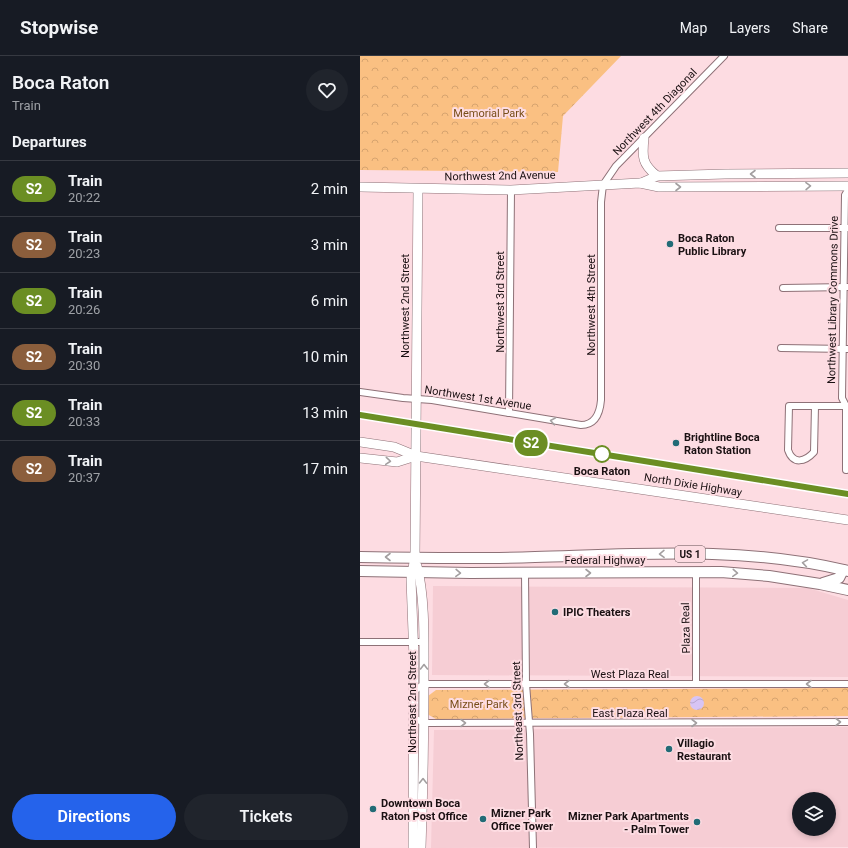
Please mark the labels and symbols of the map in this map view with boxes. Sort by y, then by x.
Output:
street label: Northwest 4th Diagonal [610,66,700,158]
park label: Memorial Park [453,107,525,120]
street label: Northwest 2nd Avenue [444,169,556,183]
one-way arrow [750,170,756,178]
one-way arrow [805,182,811,190]
one-way arrow [675,183,681,191]
street label: Northwest Library Commons Drive [825,216,841,384]
place label: Boca Raton Public Library [678,232,747,258]
marker: Boca Raton Public Library [665,239,675,249]
street label: Northwest 3rd Street [494,251,507,353]
street label: Northwest 2nd Street [399,254,412,358]
street label: Northwest 4th Street [585,254,598,356]
street label: Northwest 1st Avenue [424,383,533,413]
one-way arrow [550,417,557,426]
line badge: S2 [513,430,549,456]
place label: Brightline Boca Raton Station [684,431,760,457]
marker: Brightline Boca Raton Station [671,438,681,448]
marker: Boca Raton [593,445,611,463]
one-way arrow [385,456,392,465]
place label: Boca Raton [574,465,630,478]
street label: North Dixie Highway [643,471,744,499]
road number: US 1 [675,546,705,562]
one-way arrow [659,550,665,558]
one-way arrow [385,553,391,561]
street label: Federal Highway [565,554,646,567]
one-way arrow [802,560,808,568]
one-way arrow [455,568,461,577]
one-way arrow [585,568,591,577]
one-way arrow [732,569,738,578]
street label: Plaza Real [679,602,693,654]
place label: IPIC Theaters [563,606,631,619]
marker: IPIC Theaters [550,607,560,617]
street label: Northeast 2nd Street [406,651,419,753]
street label: Northeast 3rd Street [510,661,526,761]
one-way arrow [420,664,428,670]
street label: West Plaza Real [591,668,669,681]
one-way arrow [484,680,490,688]
one-way arrow [564,680,570,688]
one-way arrow [806,680,812,688]
park label: Mizner Park [450,698,509,711]
street label: East Plaza Real [592,707,668,720]
one-way arrow [691,718,697,727]
one-way arrow [835,718,841,726]
one-way arrow [460,719,466,727]
place label: Villagio Restaurant [677,737,731,763]
marker: Villagio Restaurant [664,744,674,754]
one-way arrow [419,778,427,784]
place label: Downtown Boca Raton Post Office [381,797,467,823]
marker: Downtown Boca Raton Post Office [368,804,378,814]
place label: Mizner Park Office Tower [491,807,553,833]
place label: Mizner Park Apartments - Palm Tower [568,810,689,836]
marker: Mizner Park Office Tower [478,814,488,824]
marker: Mizner Park Apartments - Palm Tower [692,817,702,827]

